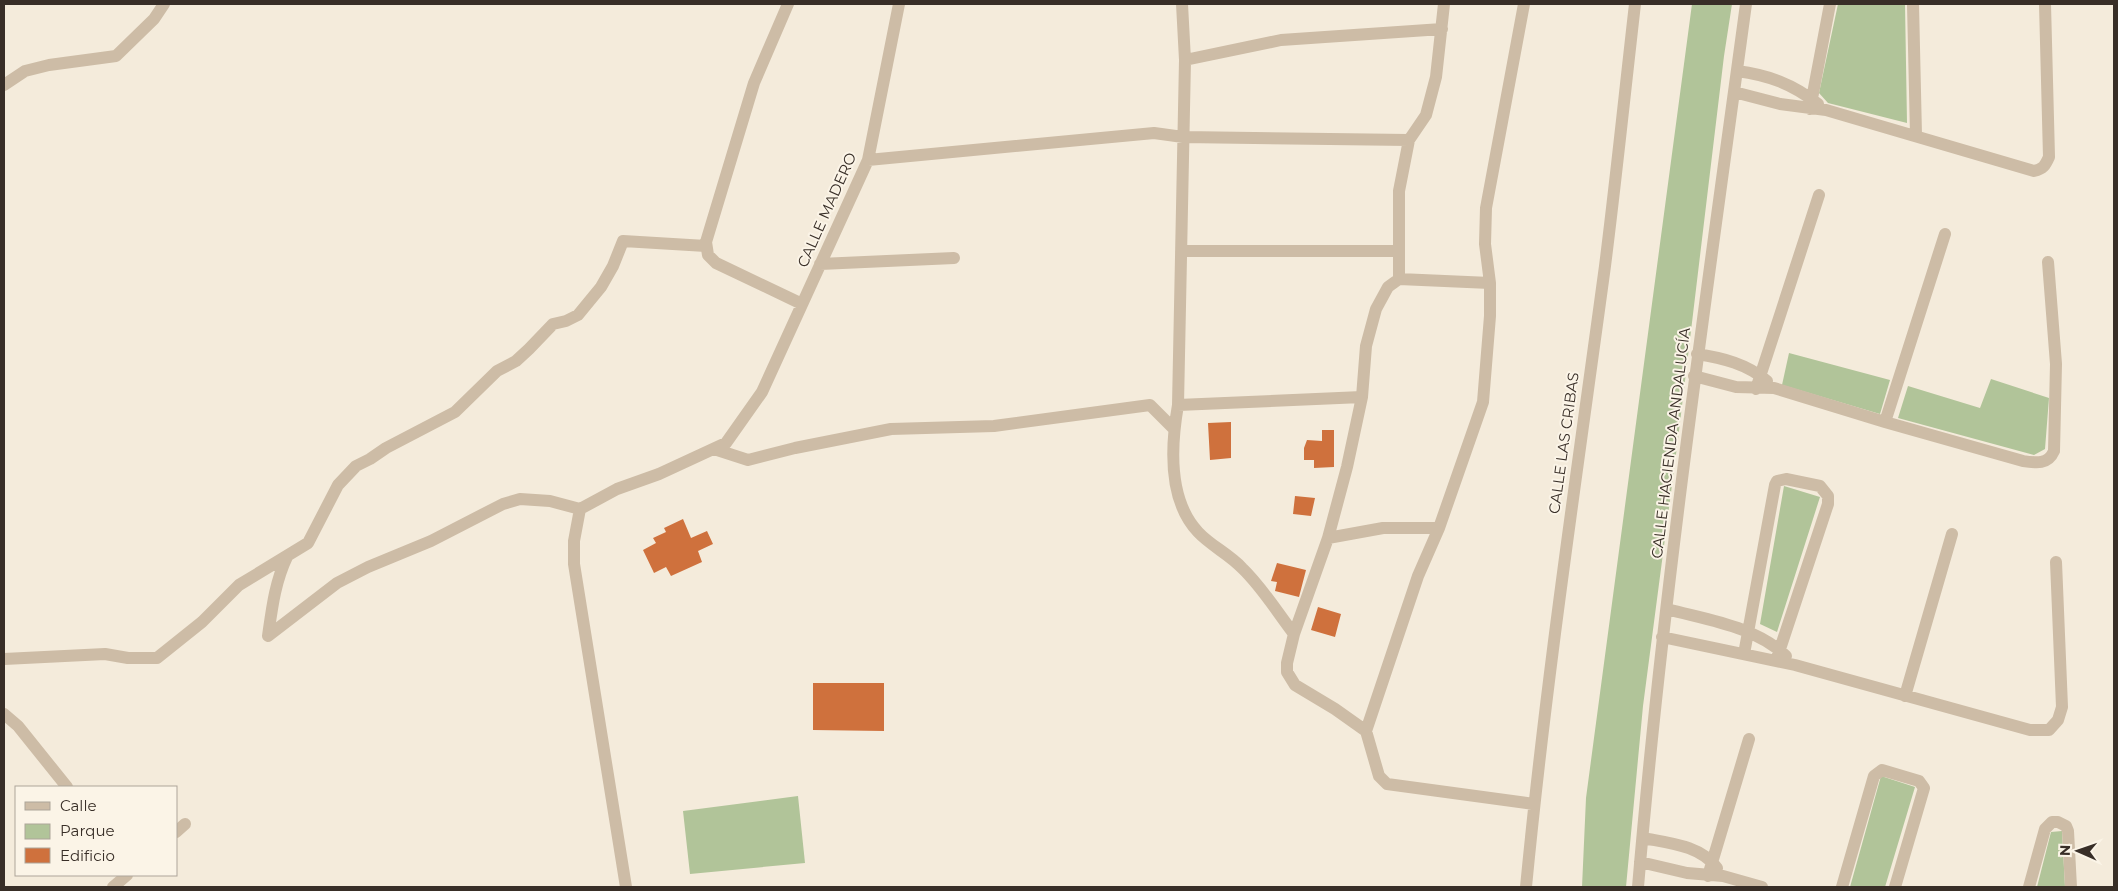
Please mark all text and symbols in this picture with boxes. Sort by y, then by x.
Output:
street label: CALLE MADERO [793,149,860,270]
street label: CALLE HACIENDA ANDALUCÍA [1647,326,1694,559]
street label: CALLE LAS CRIBAS [1544,371,1583,515]
legend [15,786,178,876]
text: Calle [60,796,97,815]
text: Parque [60,821,115,840]
north arrow [2053,826,2103,876]
text: N [2056,845,2074,857]
text: Edificio [60,846,115,865]

